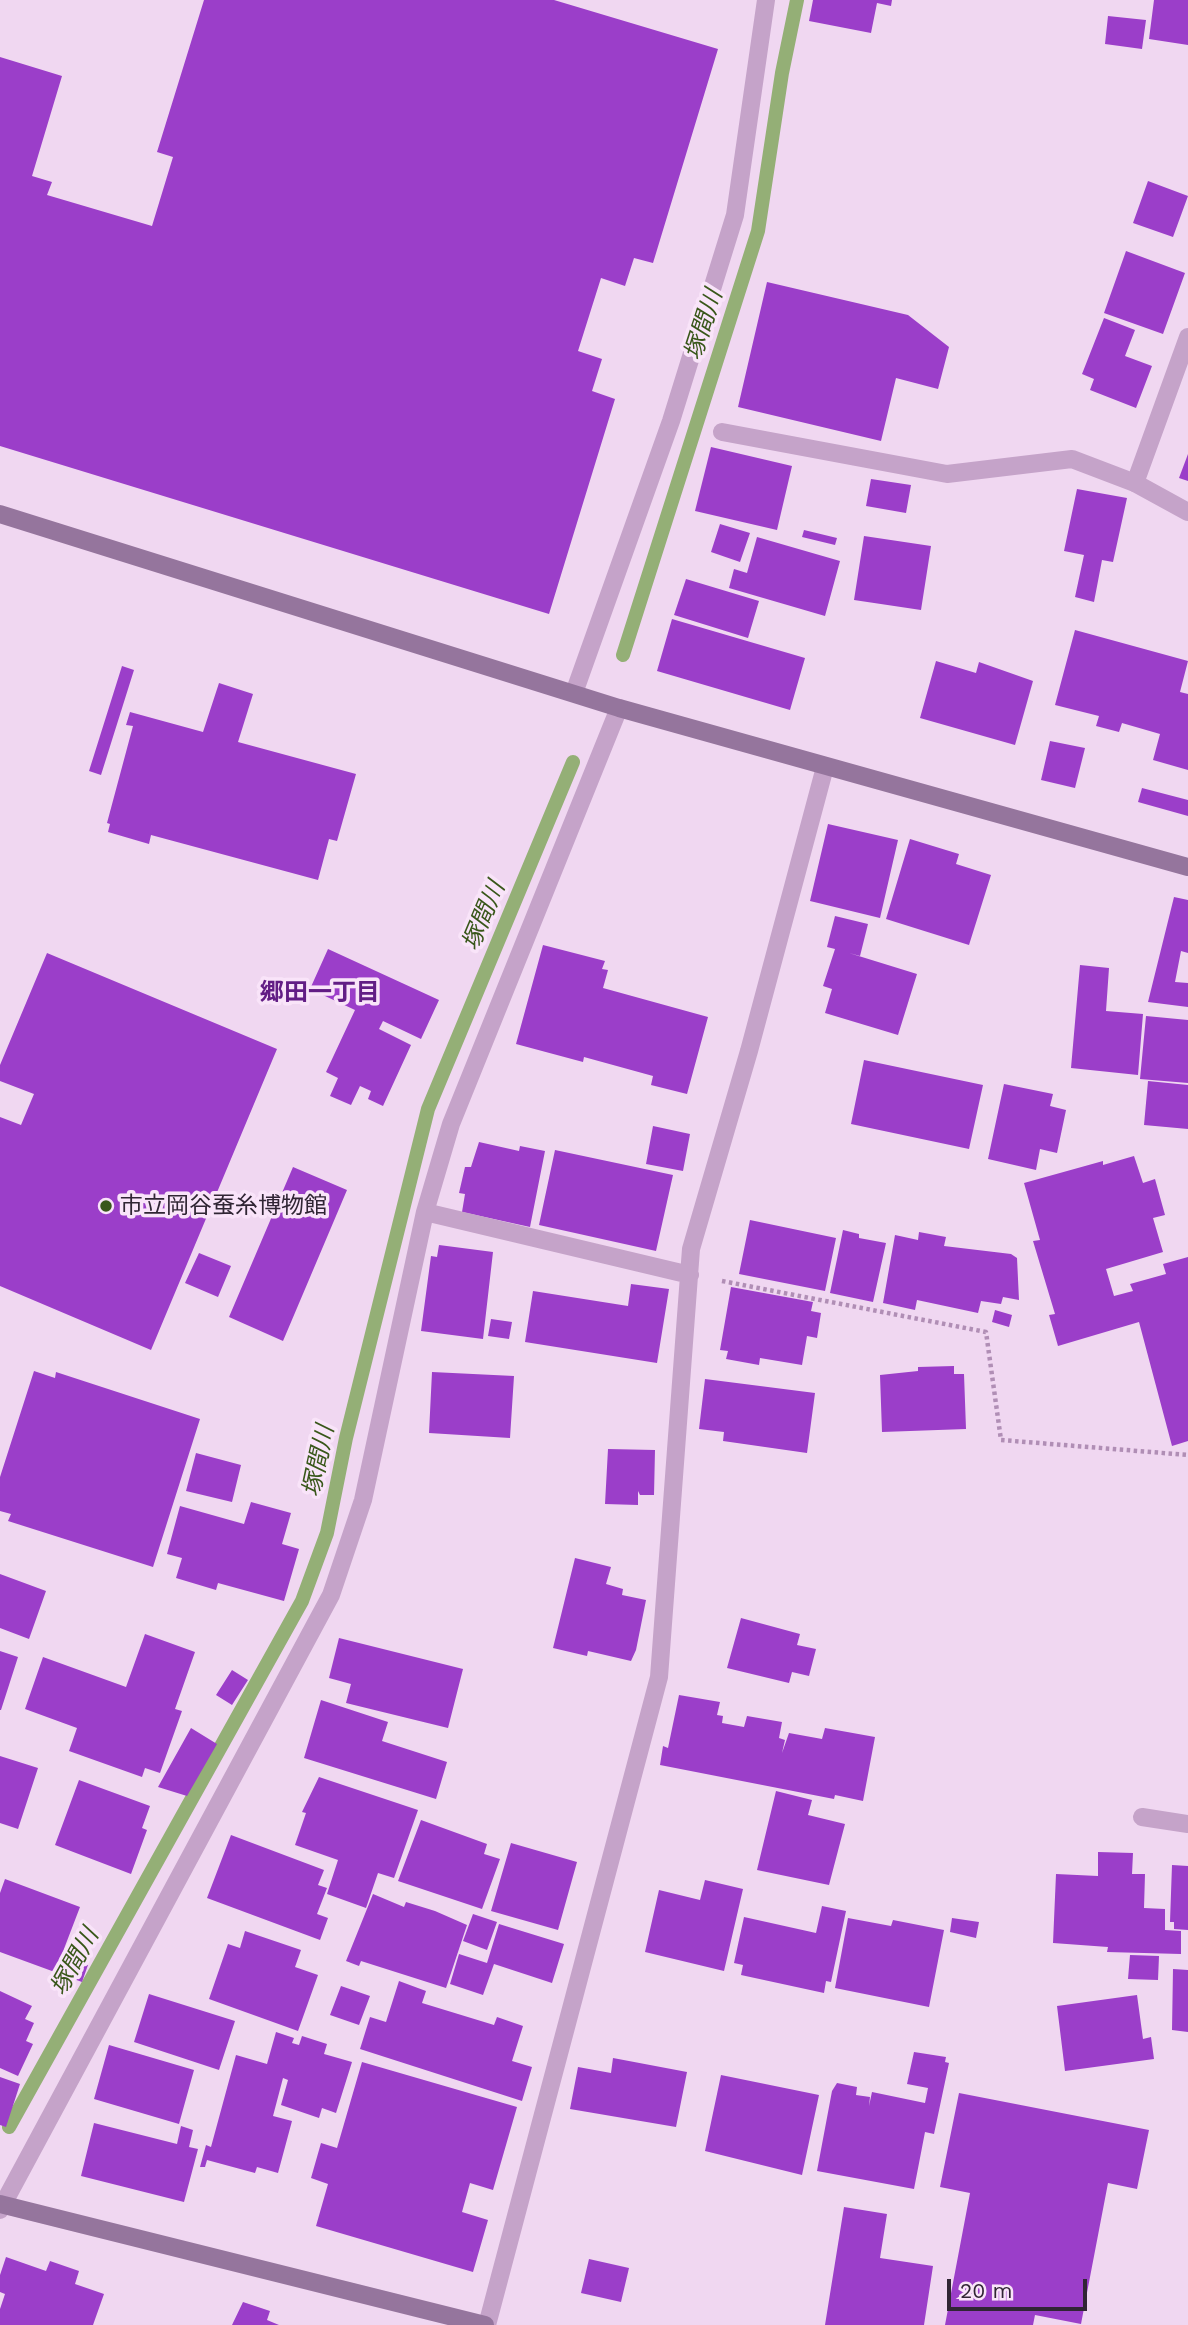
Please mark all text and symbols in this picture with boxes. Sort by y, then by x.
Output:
water label: 塚間川 [679,286,729,364]
water label: 塚間川 [457,877,511,955]
district label: 郷田一丁目 [260,979,380,1007]
place label: 市立岡谷蚕糸博物館 [120,1192,327,1220]
marker: 市立岡谷蚕糸博物館 [98,1198,114,1214]
water label: 塚間川 [297,1423,341,1499]
water label: 塚間川 [45,1924,105,2000]
scale bar [950,2266,1090,2310]
text: 20 m [960,2278,1012,2303]

